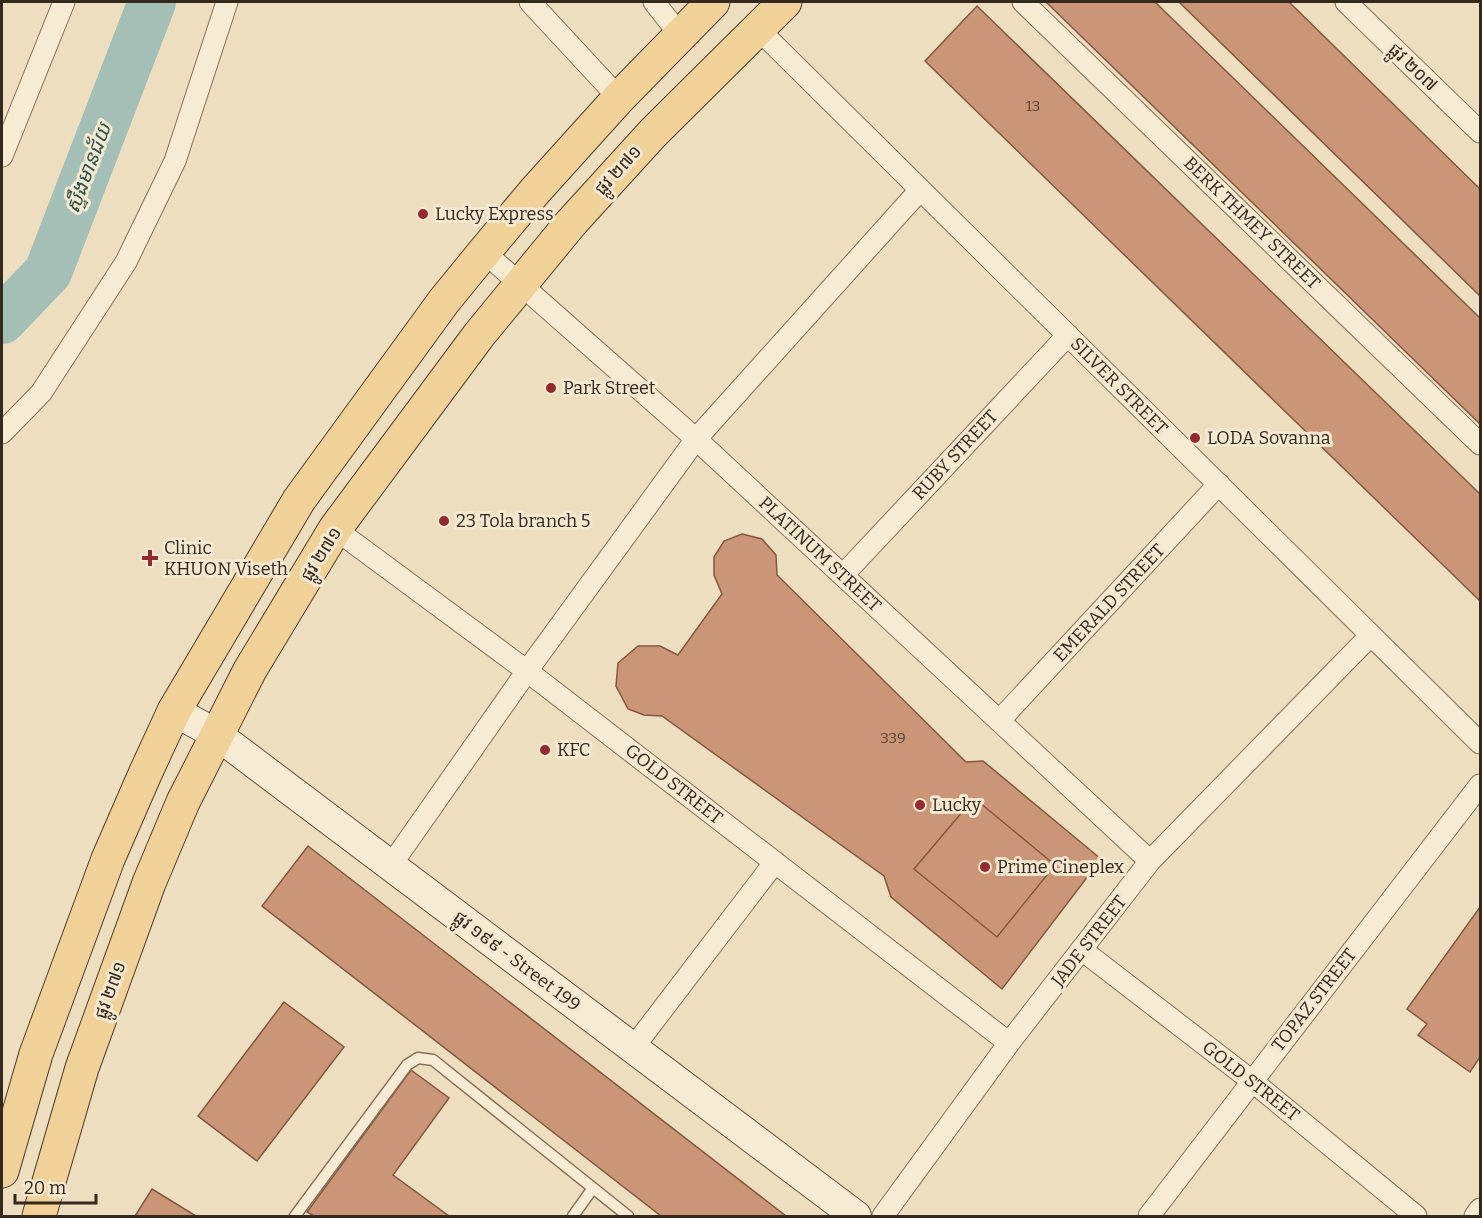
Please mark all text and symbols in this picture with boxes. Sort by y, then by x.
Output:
street label: ផ្លូវ ២០៧ [1380,38,1442,100]
house number: 13 [1026,97,1040,115]
water label: ស្ទឹងមានជ័យ [59,118,117,216]
street label: ផ្លូវ ២៧១ [590,140,650,203]
street label: BERK THMEY STREET [1179,152,1325,294]
place label: Lucky Express [435,203,554,225]
marker: Lucky Express [416,207,430,221]
street label: SILVER STREET [1066,333,1172,439]
place label: Park Street [563,377,656,399]
marker: Park Street [544,381,558,395]
street label: RUBY STREET [908,405,1003,505]
place label: LODA Sovanna [1207,427,1331,449]
marker: LODA Sovanna [1188,431,1202,445]
street label: PLATINUM STREET [754,492,886,617]
place label: 23 Tola branch 5 [456,510,590,532]
marker: 23 Tola branch 5 [437,514,451,528]
street label: ផ្លូវ ២៧១ [296,523,351,588]
place label: Clinic KHUON Viseth [164,537,288,580]
street label: EMERALD STREET [1049,539,1170,666]
marker: Clinic KHUON Viseth [141,549,159,567]
house number: 339 [880,729,906,747]
place label: KFC [557,739,590,761]
street label: GOLD STREET [621,739,727,829]
marker: KFC [538,743,552,757]
place label: Lucky [932,794,982,816]
marker: Lucky [913,798,927,812]
place label: Prime Cineplex [997,856,1124,878]
marker: Prime Cineplex [978,860,992,874]
street label: JADE STREET [1046,891,1132,992]
street label: ផ្លូវ ១៩៩ - Street 199 [446,906,585,1020]
street label: TOPAZ STREET [1267,944,1361,1056]
street label: ផ្លូវ ២៧១ [89,958,136,1024]
street label: GOLD STREET [1198,1036,1304,1126]
scale bar [15,1167,96,1205]
text: 20 m [24,1177,66,1199]

